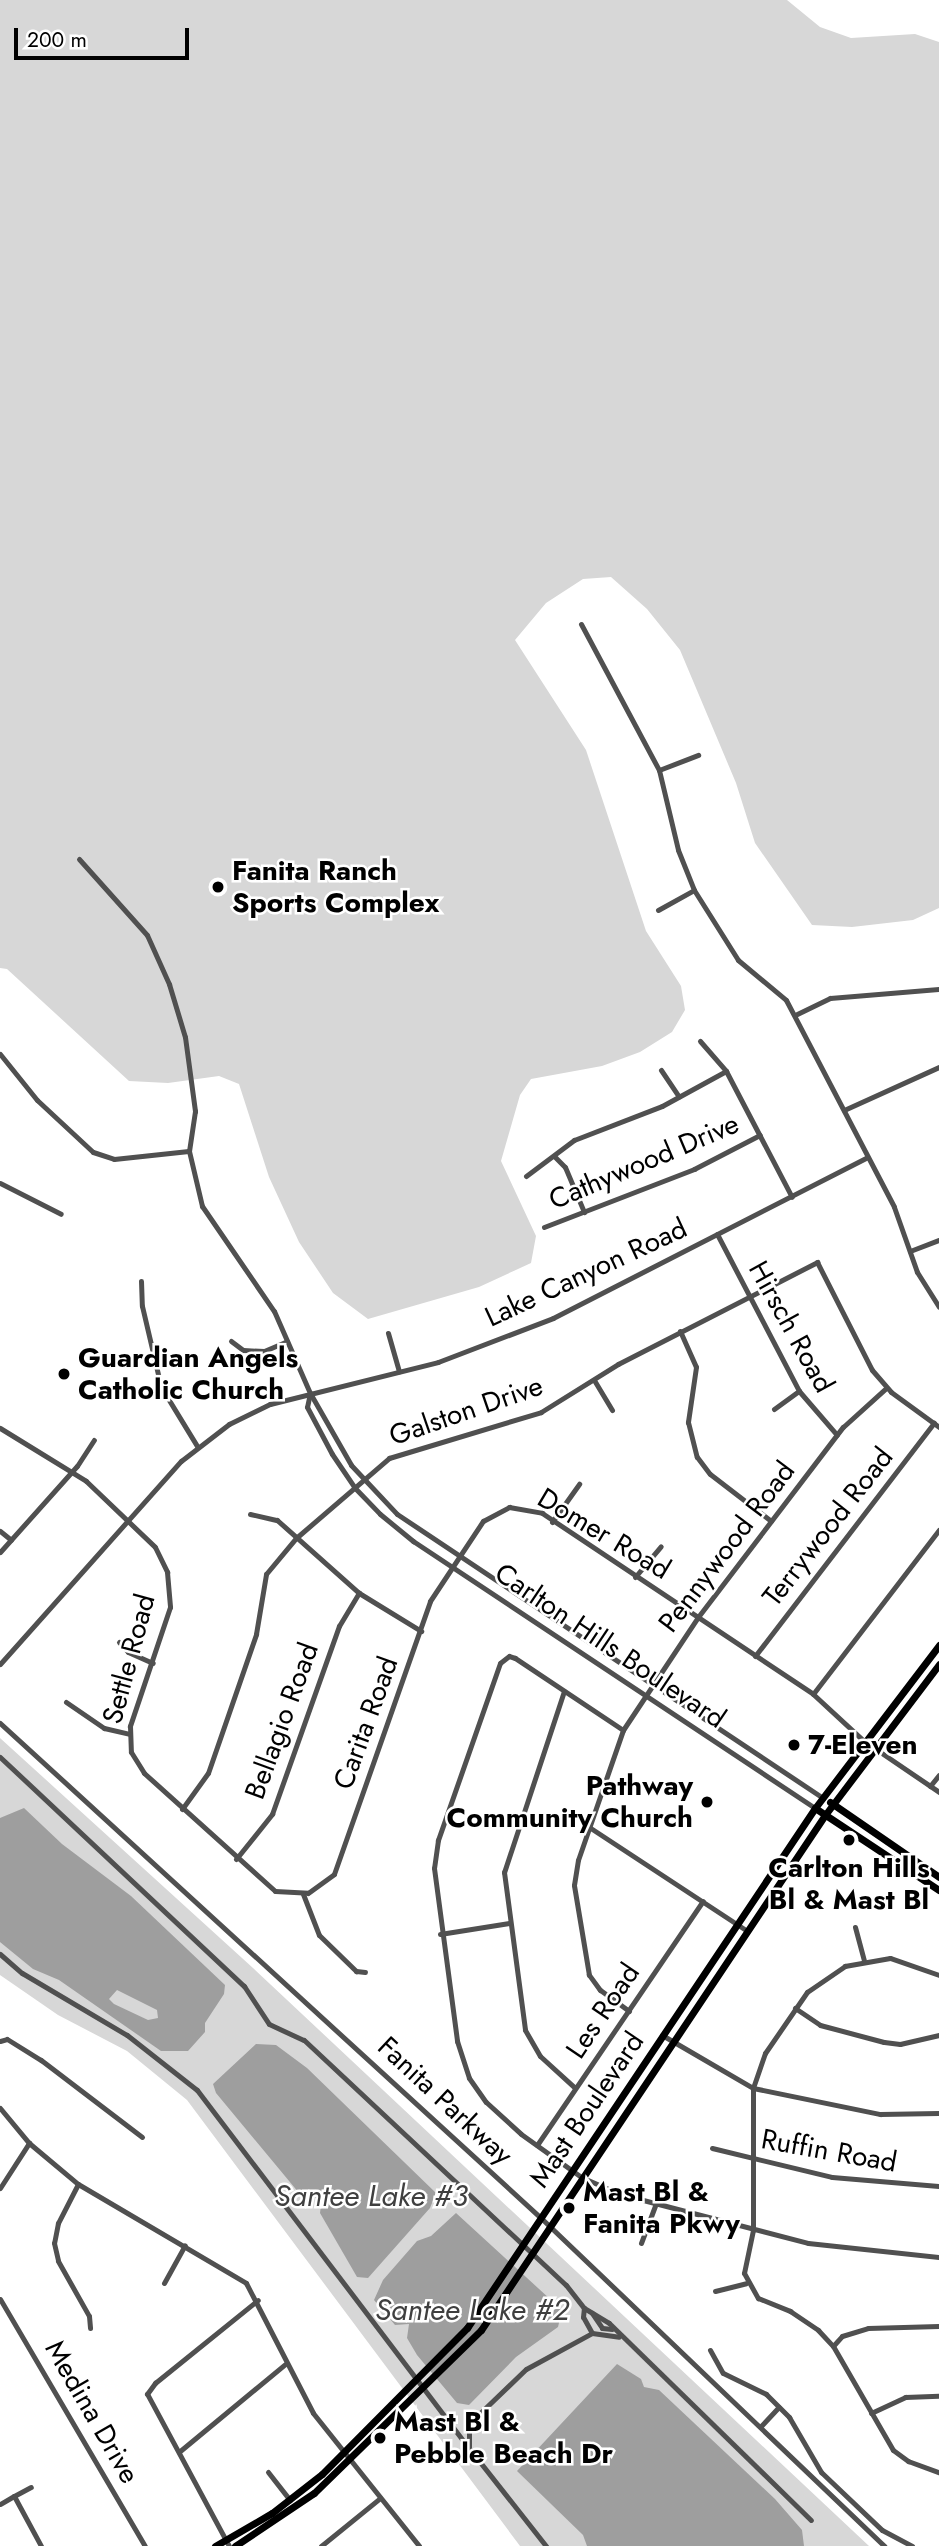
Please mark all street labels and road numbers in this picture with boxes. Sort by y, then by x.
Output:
street label: Cathywood Drive [544,1107,744,1217]
street label: Lake Canyon Road [480,1212,692,1334]
street label: Hirsch Road [741,1255,841,1399]
street label: Galston Drive [385,1369,547,1453]
street label: Terrywood Road [756,1441,900,1613]
street label: Pennywood Road [652,1455,802,1639]
street label: Domer Road [531,1481,677,1587]
street label: Carlton Hills Boulevard [488,1556,732,1736]
street label: Settle Road [96,1590,162,1728]
street label: Bellagio Road [238,1638,326,1804]
street label: Carita Road [327,1652,405,1794]
street label: Les Road [559,1957,647,2065]
street label: Mast Boulevard [523,2026,651,2194]
street label: Fanita Parkway [371,2030,519,2172]
street label: Ruffin Road [759,2123,899,2179]
street label: Medina Drive [38,2335,146,2489]

